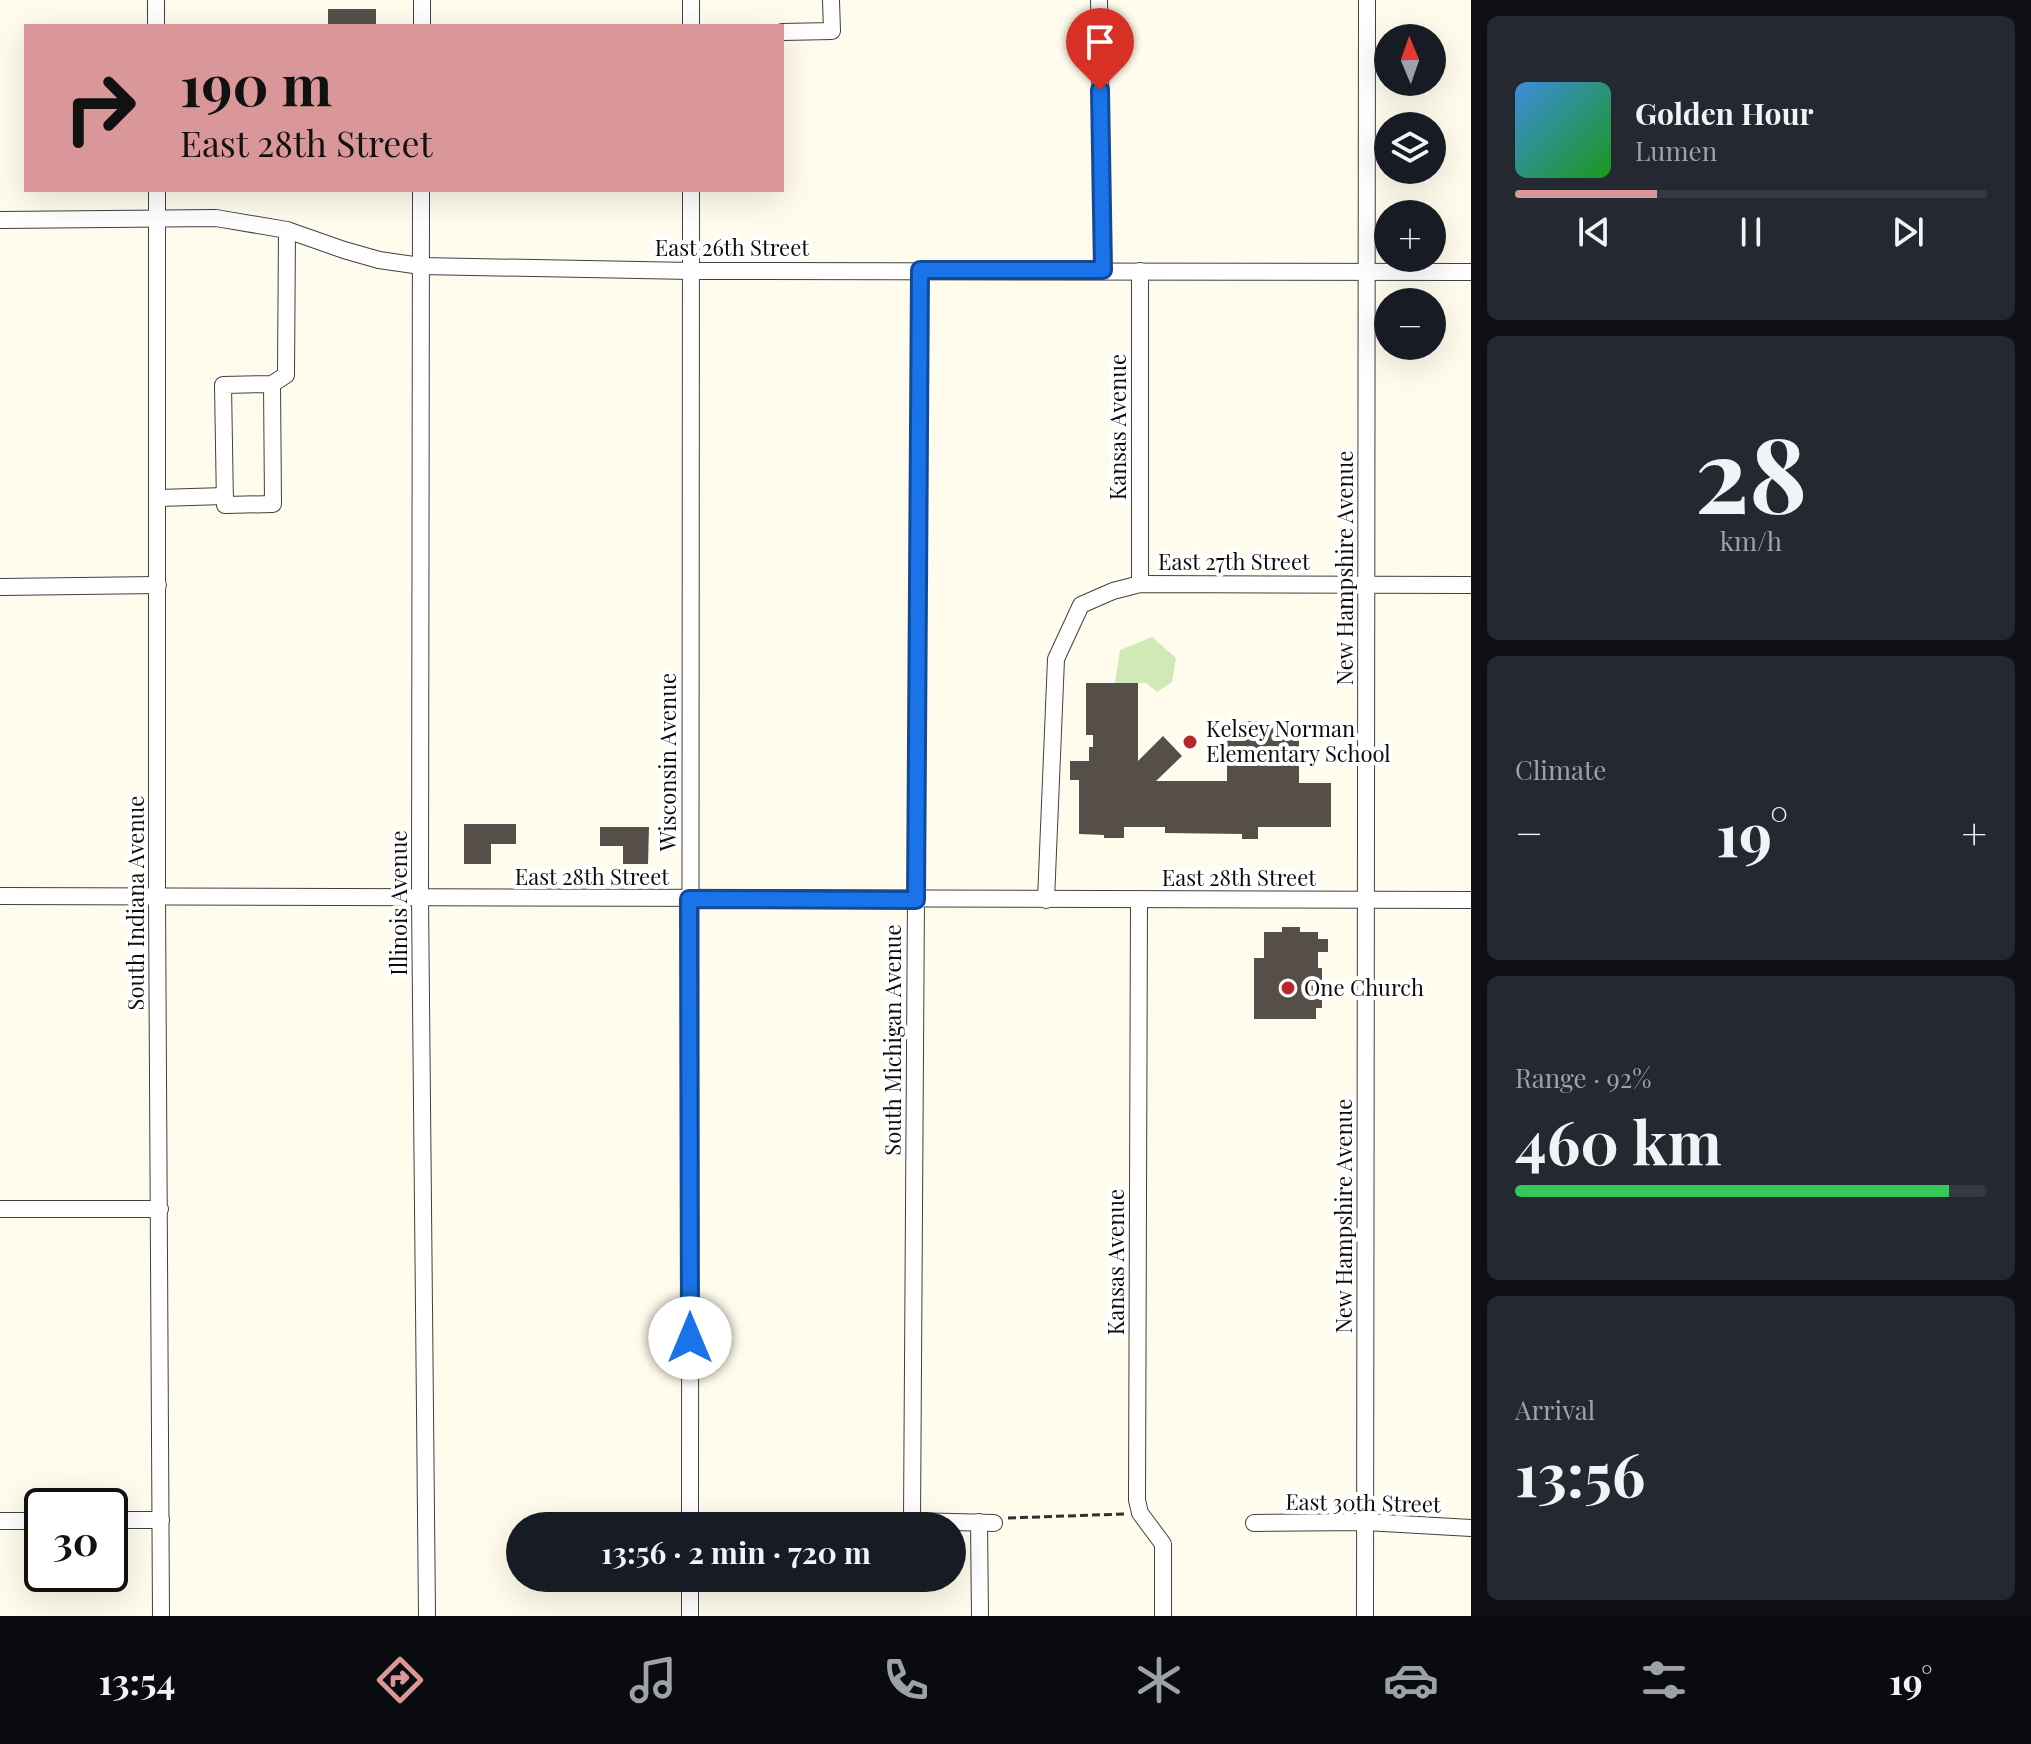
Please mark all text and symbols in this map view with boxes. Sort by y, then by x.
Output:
pin [1066,8,1134,90]
icon: arrive [1078,20,1122,64]
north arrow [1374,24,1446,96]
map controls [1374,24,1446,360]
text: 190 m [180,46,332,121]
icon: right [48,56,152,160]
text: Golden Hour [1635,93,1814,133]
button: layers [1374,112,1446,184]
text: East 28th Street [180,118,433,166]
text: Lumen [1635,133,1717,168]
button: + [1374,200,1446,272]
icon: previous [1572,210,1616,254]
icon: pause [1729,210,1773,254]
icon: next [1886,210,1930,254]
street label: East 26th Street [655,232,810,262]
button: − [1374,288,1446,360]
street label: Kansas Avenue [1102,354,1132,500]
text: 28 [1695,401,1807,540]
street label: New Hampshire Avenue [1329,451,1359,685]
text: km/h [1720,523,1782,558]
street label: East 27th Street [1158,546,1311,576]
street label: Wisconsin Avenue [652,673,682,852]
place label: Kelsey Norman Elementary School [1206,713,1391,768]
marker: Kelsey Norman Elementary School [1181,733,1199,751]
text: Climate [1515,752,1606,787]
text: 19° [1716,792,1789,872]
street label: South Indiana Avenue [120,796,150,1010]
text: − [1515,802,1543,861]
text: + [1961,802,1987,861]
street label: Illinois Avenue [383,830,413,976]
street label: East 28th Street [515,861,670,891]
street label: East 28th Street [1162,862,1317,892]
street label: South Michigan Avenue [877,924,907,1156]
place label: One Church [1304,972,1424,1002]
marker: One Church [1279,979,1297,997]
text: Range · 92% [1515,1060,1651,1095]
street label: New Hampshire Avenue [1328,1099,1358,1333]
text: 460 km [1515,1100,1722,1180]
street label: Kansas Avenue [1100,1189,1130,1335]
position arrow [648,1296,732,1380]
text: Arrival [1515,1392,1595,1427]
text: 13:56 [1515,1432,1645,1512]
street label: East 30th Street [1285,1486,1442,1518]
speed limit sign: 30 [24,1488,128,1592]
text: 13:56 · 2 min · 720 m [601,1532,871,1572]
icon: directions [372,1652,428,1708]
icon: music [625,1652,681,1708]
icon: phone [878,1652,934,1708]
icon: climate [1131,1652,1187,1708]
icon: car [1383,1652,1439,1708]
icon: filters [1636,1652,1692,1708]
text: 13:54 [98,1656,175,1704]
text: 19° [1889,1656,1933,1704]

